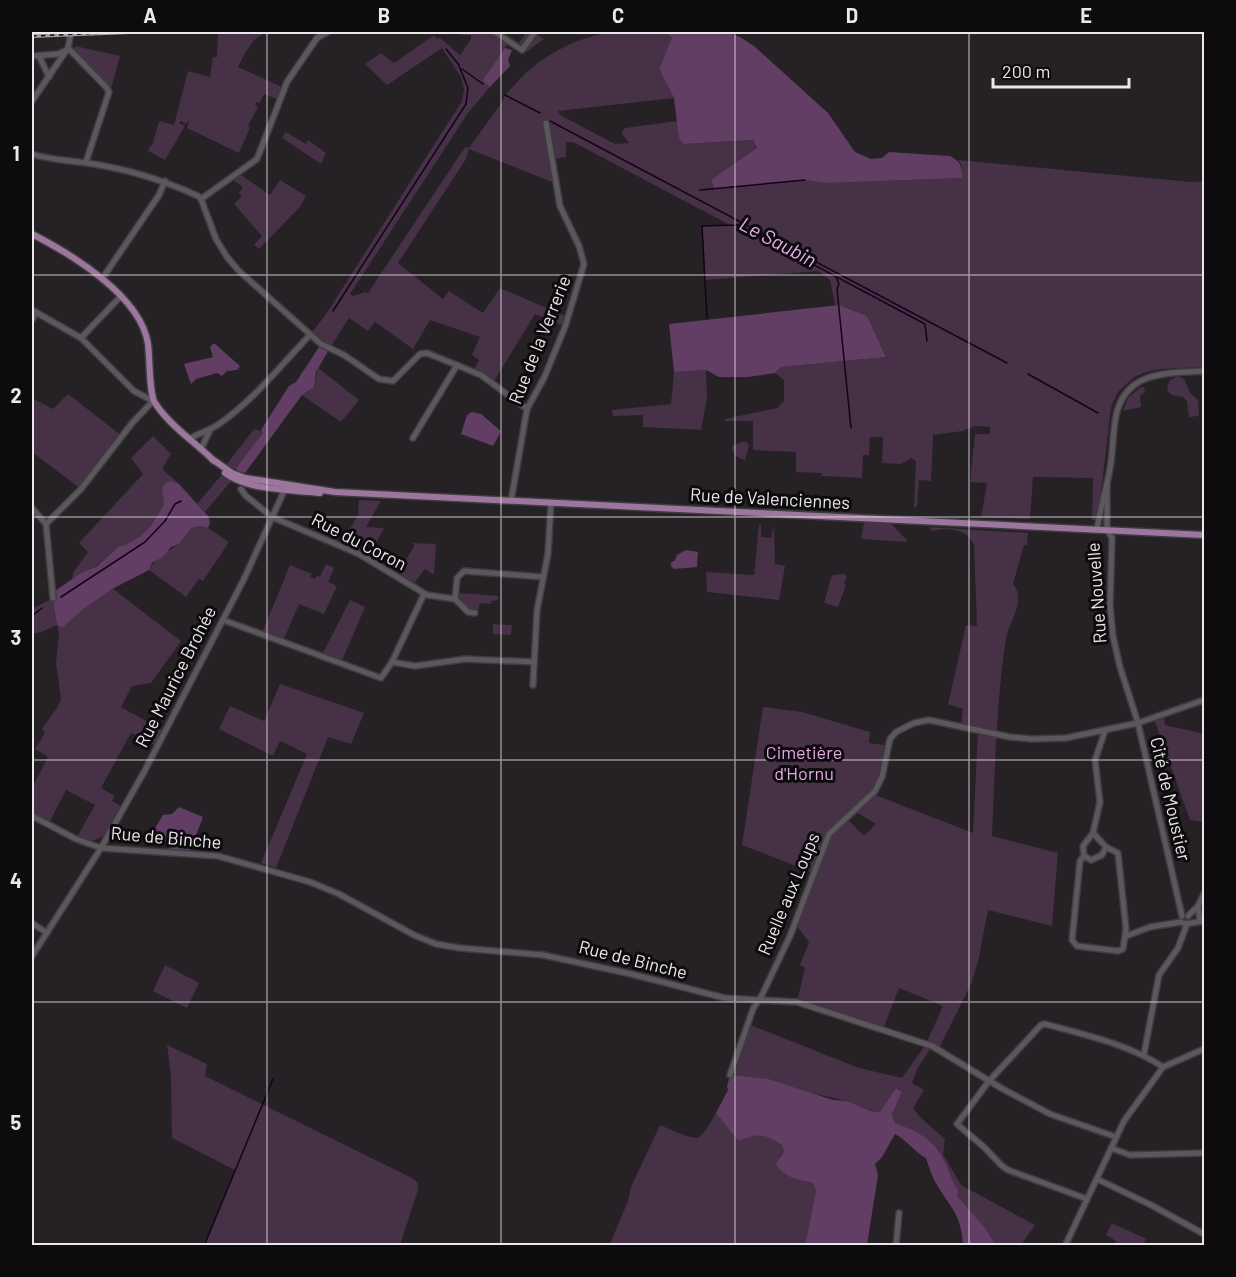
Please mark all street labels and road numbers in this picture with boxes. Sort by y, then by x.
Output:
street label: Rue de la Verrerie [503,272,575,407]
street label: Rue de Valenciennes [690,483,851,513]
street label: Rue du Coron [308,508,411,574]
street label: Rue Nouvelle [1081,542,1111,644]
street label: Rue Maurice Brohée [130,602,220,751]
street label: Cité de Moustier [1146,735,1196,863]
street label: Rue de Binche [110,821,222,853]
street label: Ruelle aux Loups [752,829,824,958]
street label: Rue de Binche [577,935,690,983]

